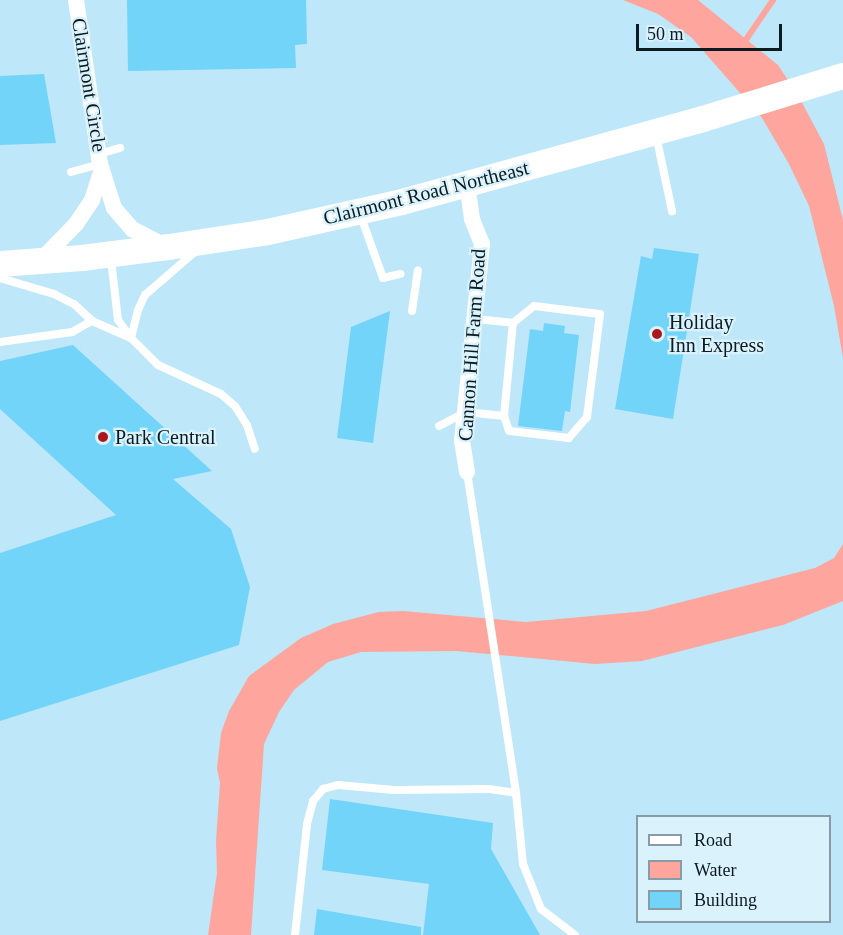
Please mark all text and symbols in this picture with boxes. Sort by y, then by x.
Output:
scale bar [639,12,784,50]
street label: Clairmont Circle [67,16,111,154]
text: 50 m [647,24,684,44]
street label: Clairmont Road Northeast [321,156,531,230]
street label: Cannon Hill Farm Road [453,248,491,442]
place label: Holiday Inn Express [669,310,764,357]
marker: Holiday Inn Express [650,327,664,341]
place label: Park Central [115,425,216,449]
marker: Park Central [96,430,110,444]
legend [636,815,831,923]
text: Road [694,830,732,850]
text: Water [694,860,737,880]
text: Building [694,890,757,910]

